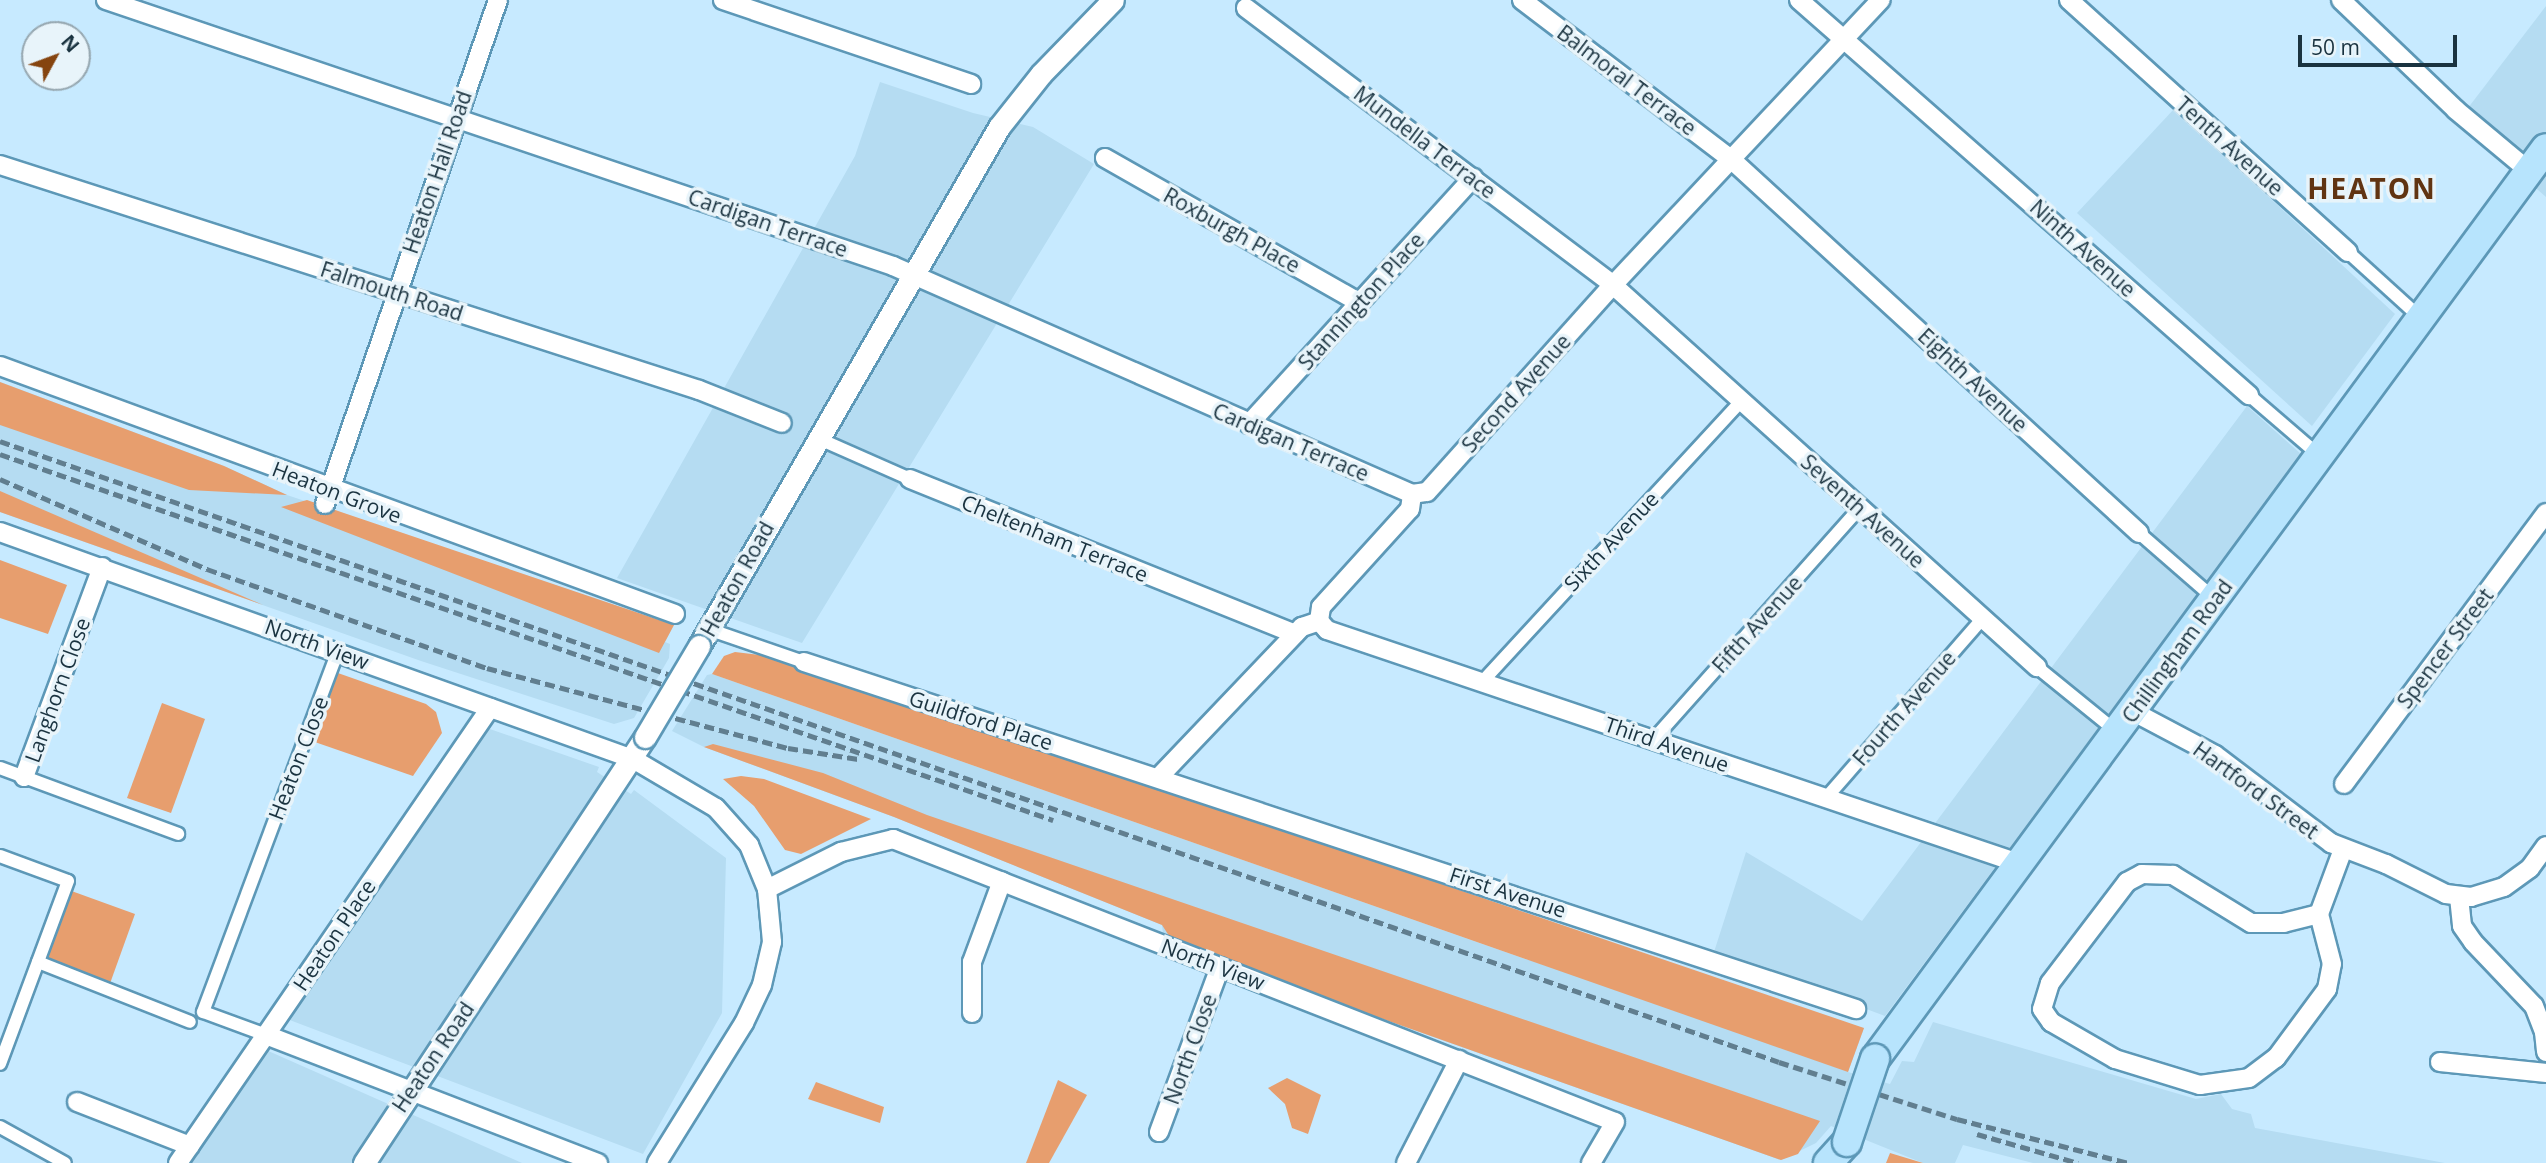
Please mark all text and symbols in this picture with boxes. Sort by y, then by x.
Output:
street label: Balmoral Terrace [1552,19,1702,141]
north arrow [21,21,91,91]
scale bar [2301,21,2460,65]
text: N [55,29,85,58]
text: 50 m [2311,33,2360,61]
street label: Mundella Terrace [1349,80,1501,204]
street label: Heaton Hall Road [397,87,477,257]
street label: Tenth Avenue [2171,91,2289,201]
district label: HEATON [2308,171,2436,205]
street label: Roxburgh Place [1159,182,1305,278]
street label: Cardigan Terrace [685,184,851,262]
street label: Ninth Avenue [2025,194,2141,302]
street label: Stannington Place [1293,227,1429,375]
street label: Falmouth Road [317,256,467,326]
street label: Eighth Avenue [1913,323,2033,437]
street label: Second Avenue [1456,329,1576,457]
street label: Cardigan Terrace [1209,398,1373,486]
street label: Seventh Avenue [1796,449,1930,573]
street label: Heaton Grove [269,456,405,528]
street label: Sixth Avenue [1559,486,1663,596]
street label: Cheltenham Terrace [958,489,1152,587]
street label: Heaton Road [695,517,779,641]
street label: Fifth Avenue [1707,570,1807,678]
street label: Chillingham Road [2117,574,2237,728]
street label: Spencer Street [2392,583,2498,713]
street label: Langhorn Close [19,614,95,766]
street label: North View [262,614,372,674]
street label: Fourth Avenue [1847,645,1961,771]
street label: Guildford Place [906,685,1056,755]
street label: Heaton Close [263,693,333,823]
street label: Third Avenue [1602,711,1732,777]
street label: Hartford Street [2189,736,2323,844]
street label: First Avenue [1447,861,1569,923]
street label: Heaton Place [288,875,380,995]
street label: North View [1158,933,1268,995]
street label: North Close [1158,990,1222,1108]
street label: Heaton Road [387,997,479,1117]

